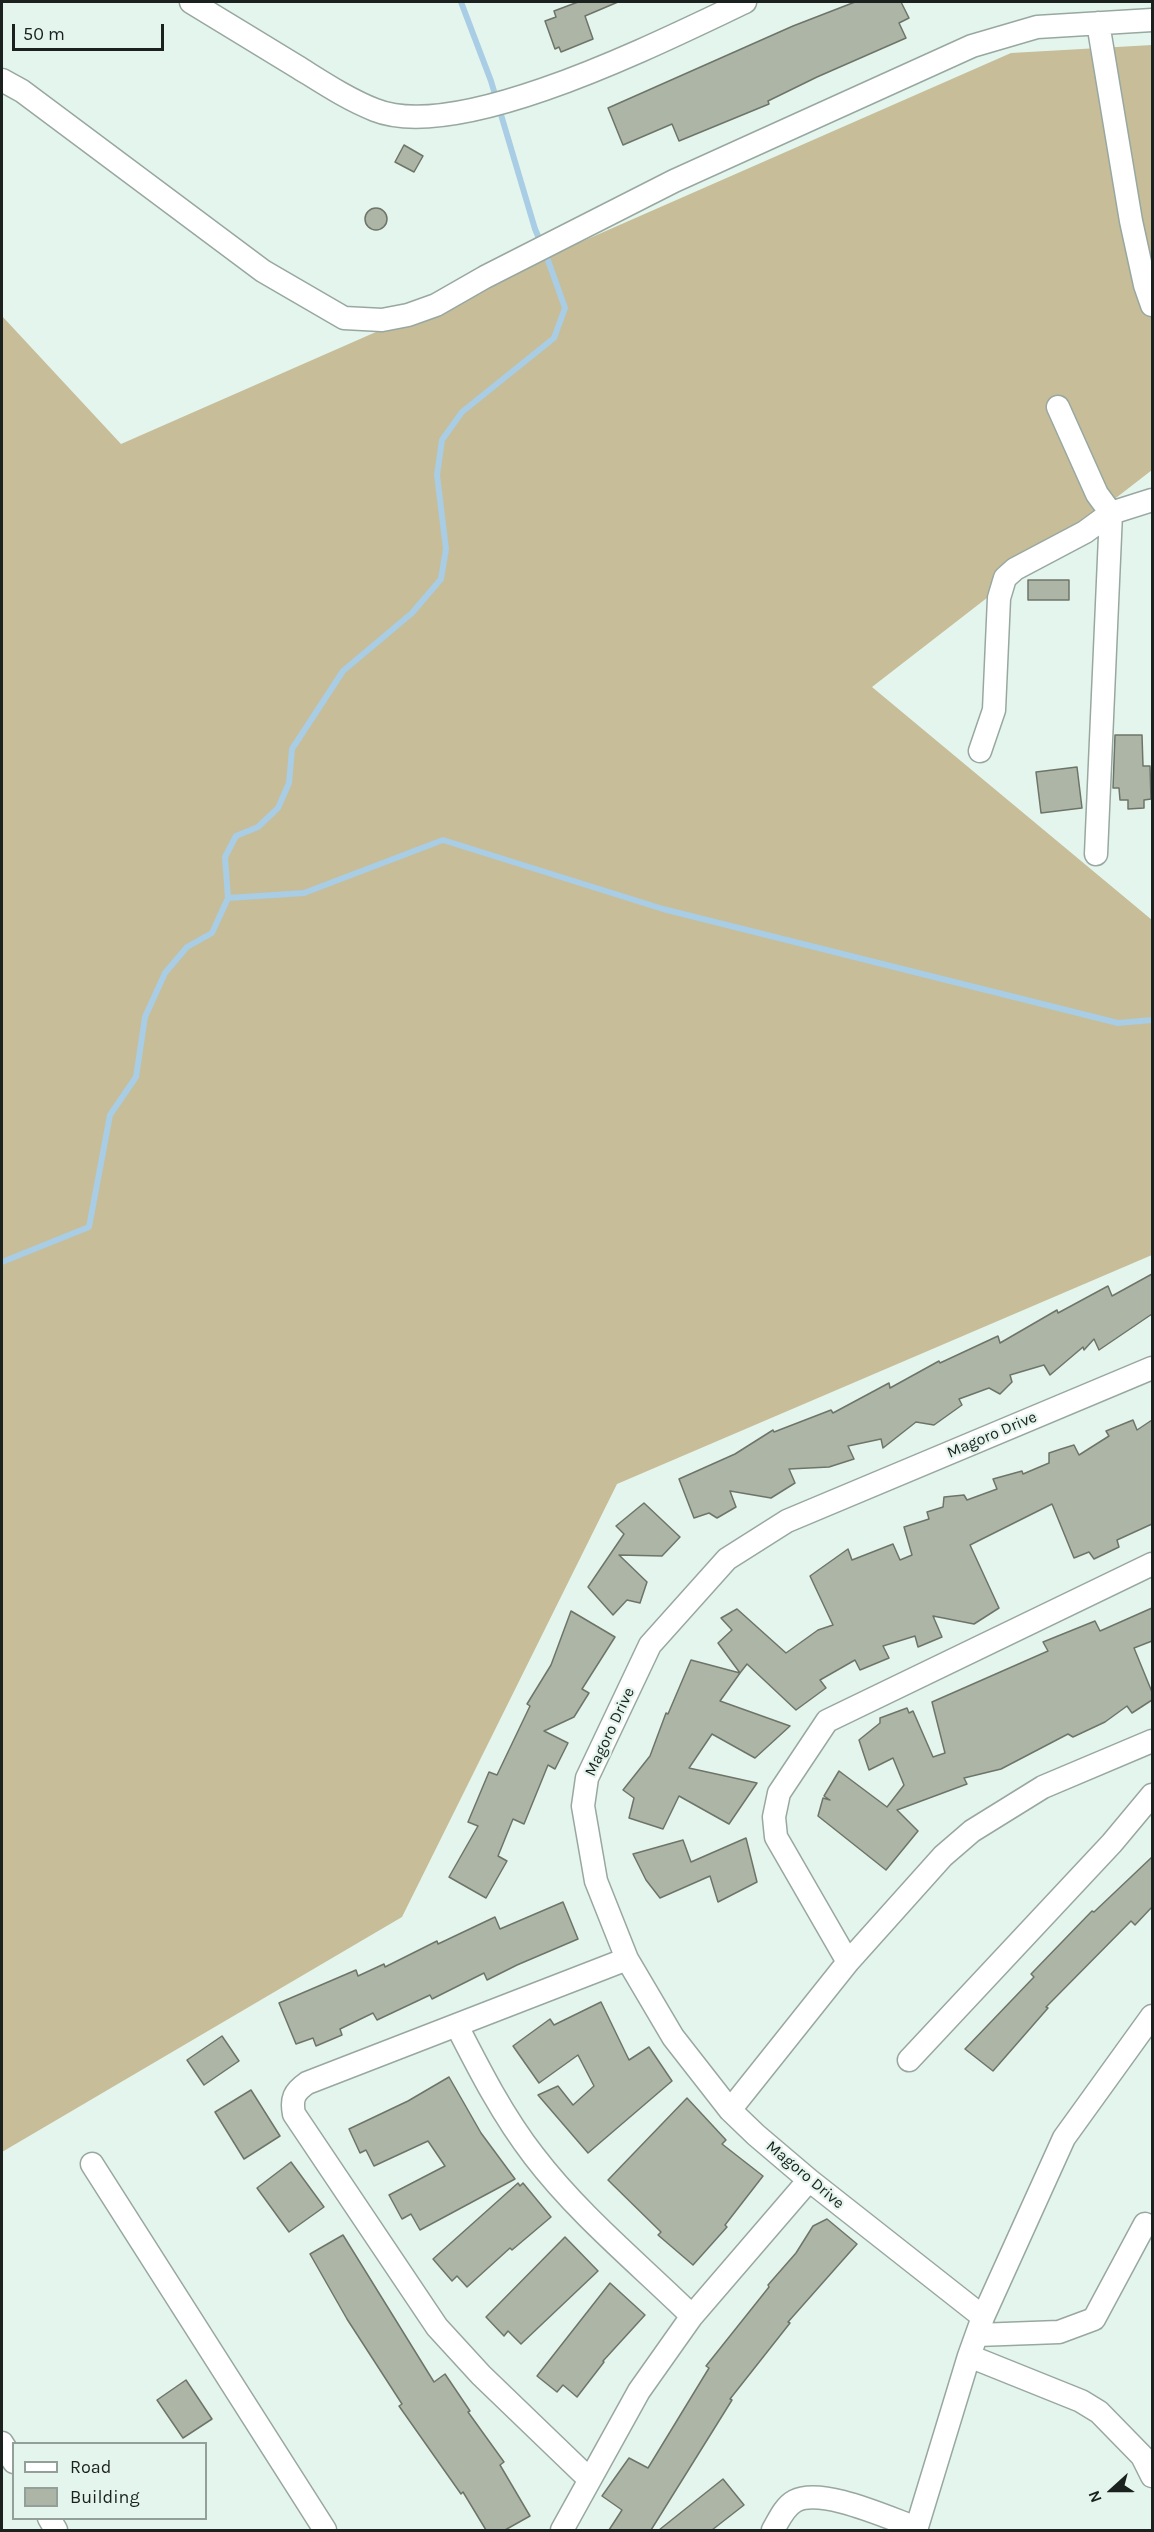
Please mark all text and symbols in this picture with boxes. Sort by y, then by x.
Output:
scale bar [15,12,166,50]
text: 50 m [23,23,65,45]
street label: Magoro Drive [944,1407,1040,1463]
street label: Magoro Drive [581,1685,639,1779]
street label: Magoro Drive [762,2137,848,2213]
legend [12,2442,207,2520]
text: Road [70,2456,111,2478]
north arrow [1082,2460,1142,2520]
text: Building [70,2486,140,2508]
text: N [1084,2488,1106,2505]

